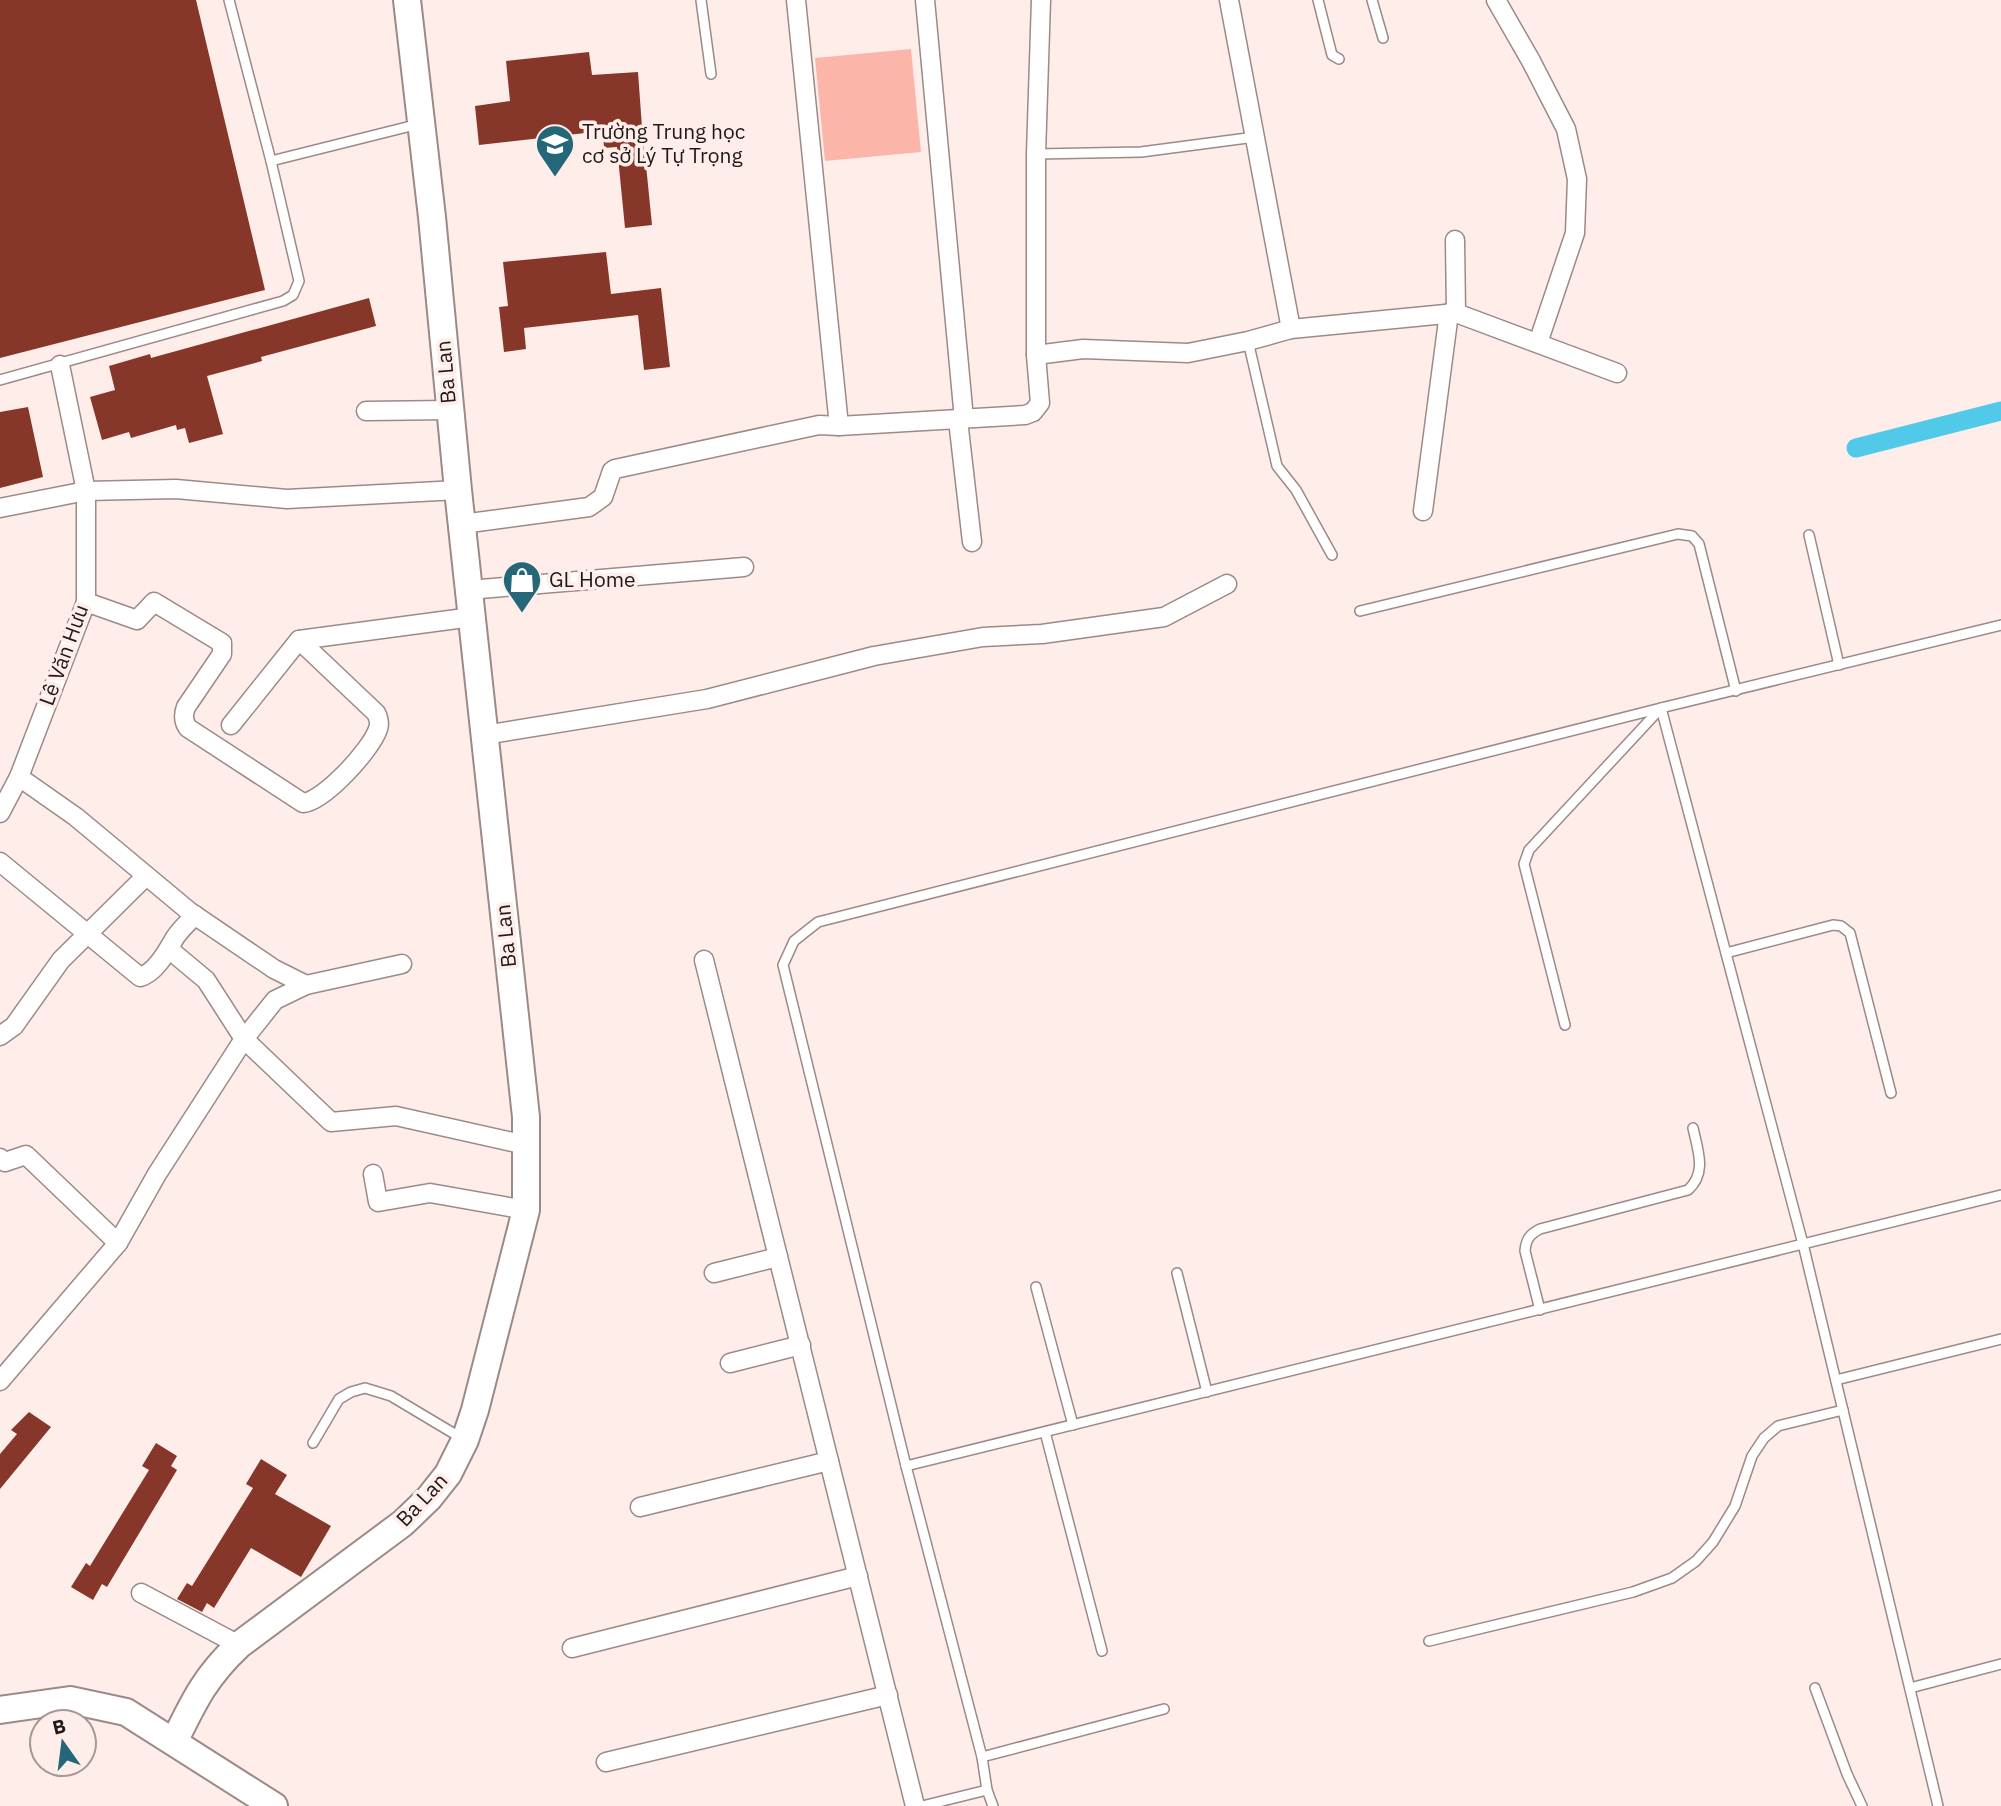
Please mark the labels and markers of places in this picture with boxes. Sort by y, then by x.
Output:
place label: Trường Trung học cơ sở Lý Tự Trọng [582,117,745,169]
school or university icon: Trường Trung học cơ sở Lý Tự Trọng [534,123,576,178]
shop icon: GL Home [501,559,543,614]
place label: GL Home [549,565,636,593]

